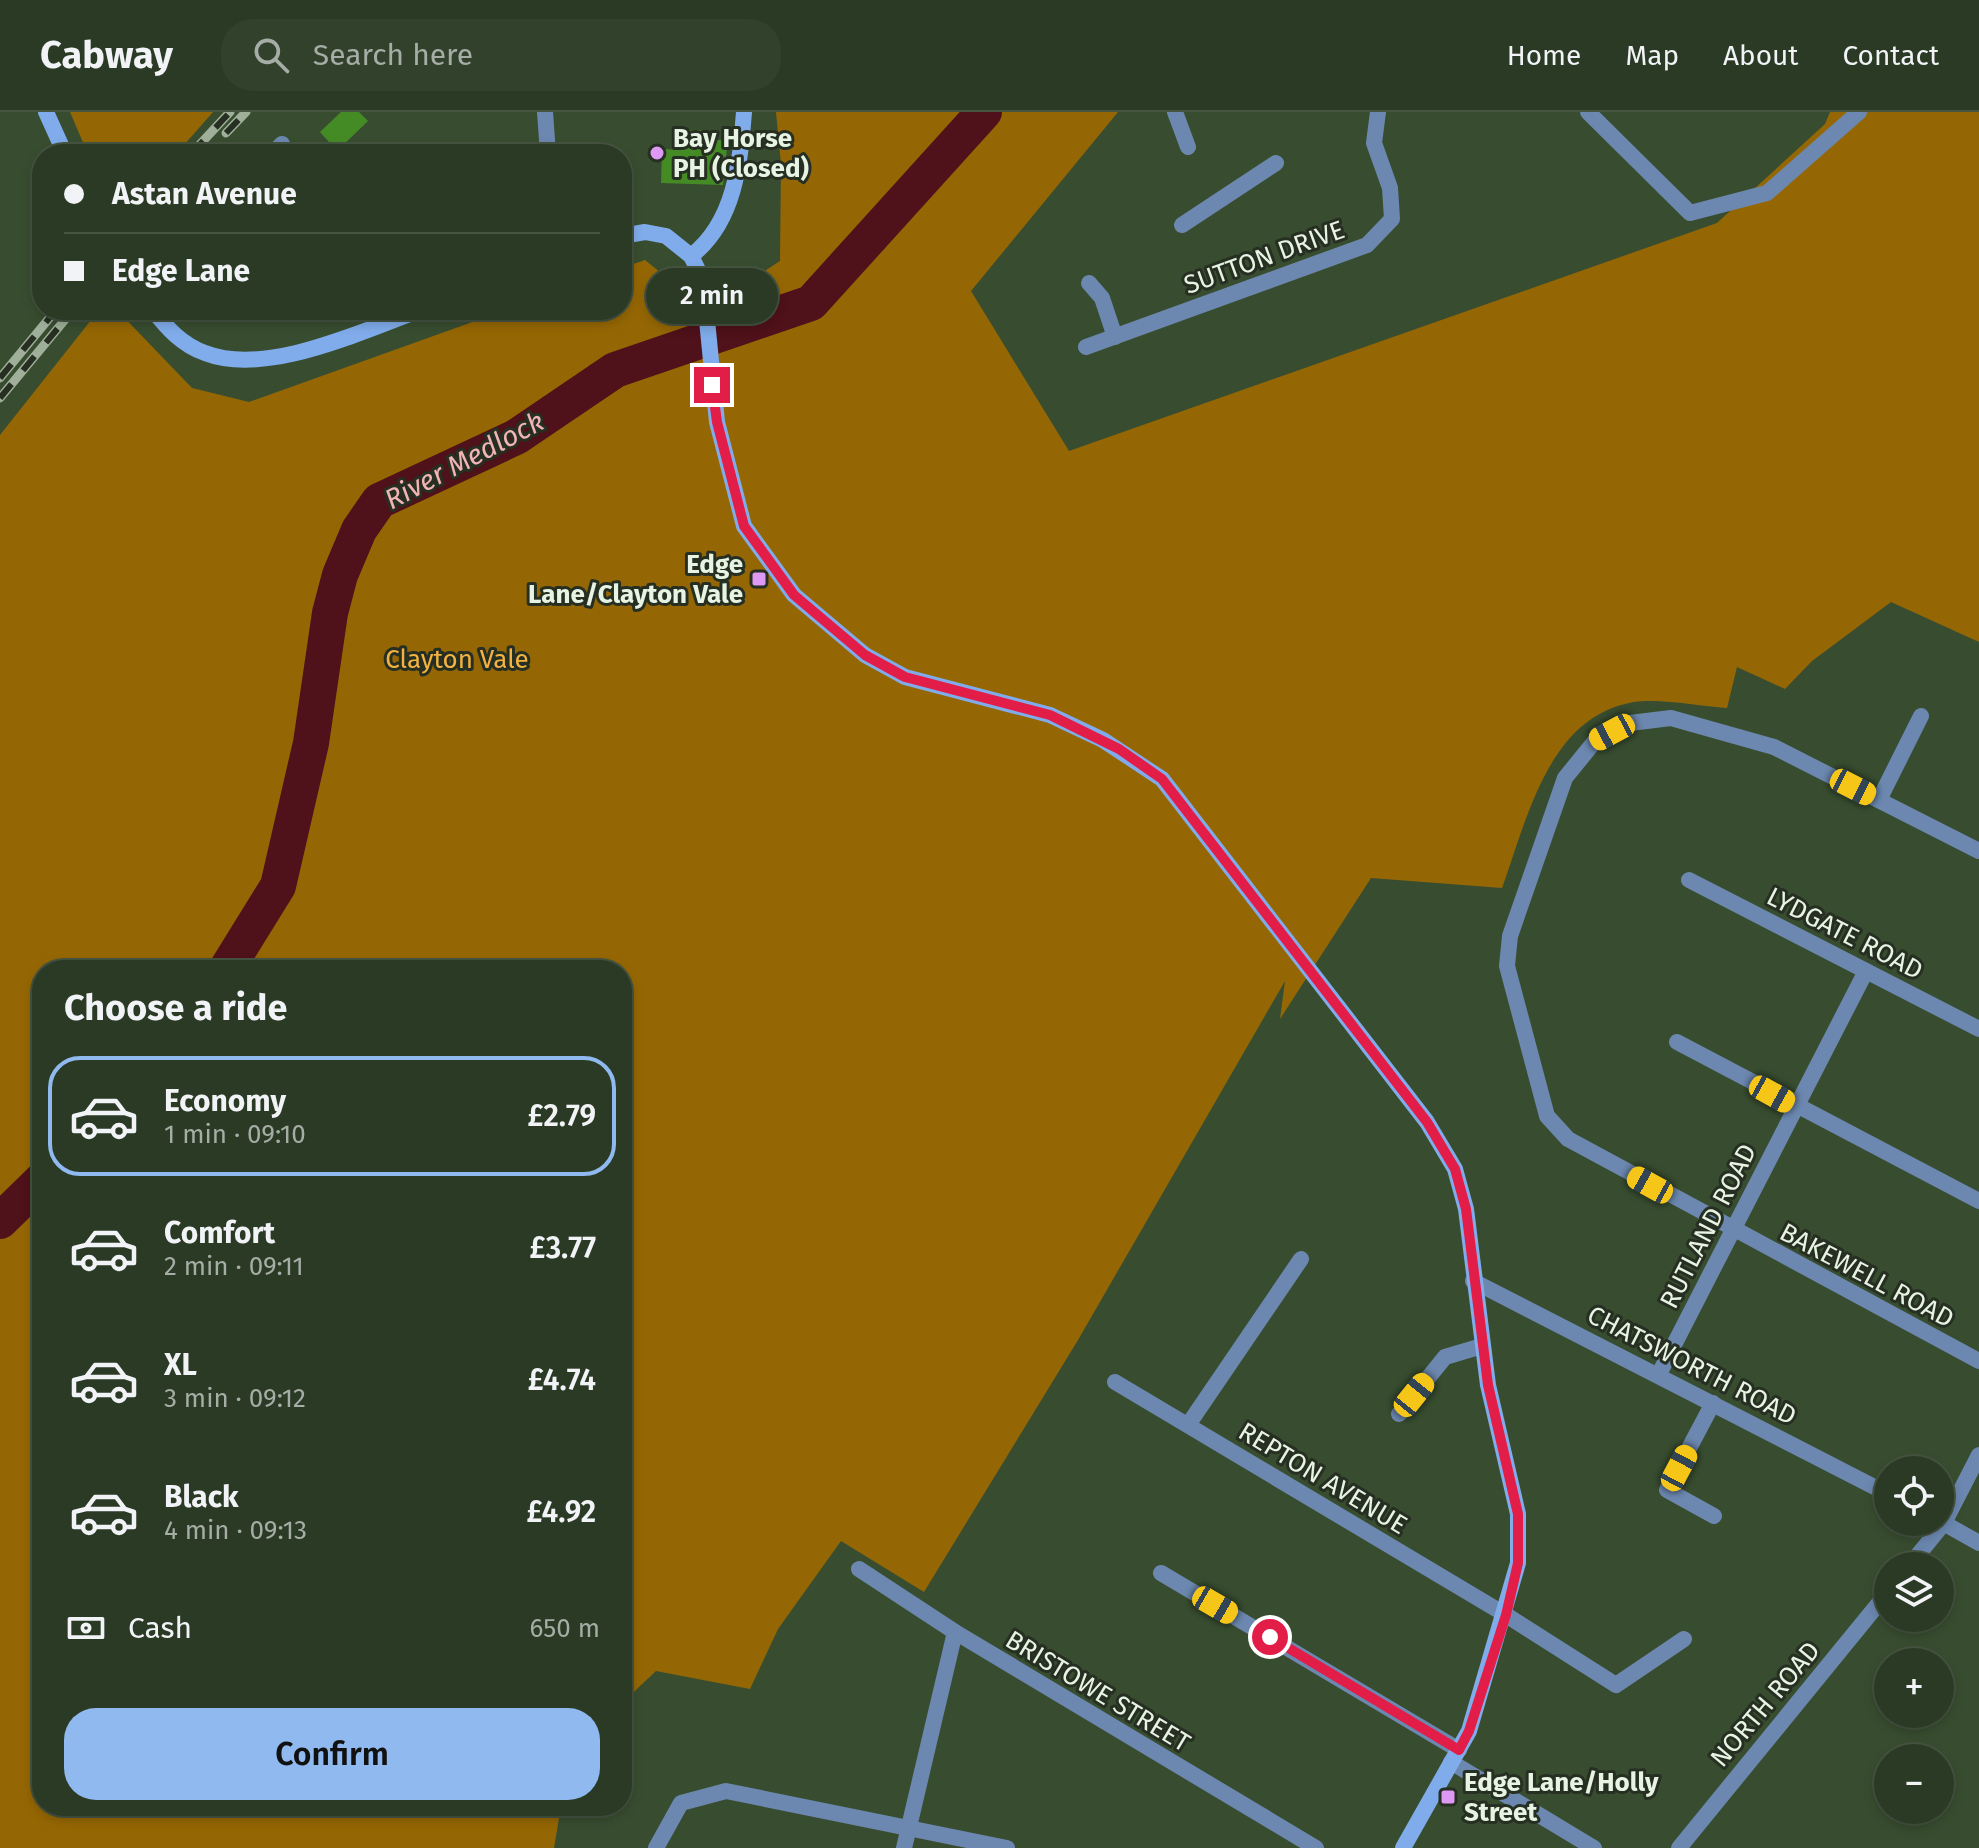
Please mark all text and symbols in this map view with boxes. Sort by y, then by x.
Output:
search box [221,19,781,91]
text: Cabway [40,32,173,78]
icon: search [249,33,293,77]
text: Search here [313,37,473,73]
text: Home [1507,39,1581,72]
text: Map [1625,39,1679,72]
text: About [1723,39,1798,72]
text: Contact [1842,39,1939,72]
place label: Bay Horse PH (Closed) [673,123,809,184]
marker: Bay Horse PH (Closed) [648,144,666,162]
text: Astan Avenue [112,176,297,212]
street label: SUTTON DRIVE [1180,214,1349,301]
text: Edge Lane [112,253,250,289]
callout: 2 min [646,269,778,325]
text: 2 min [680,280,744,311]
route end [694,367,730,403]
water label: River Medlock [379,405,549,516]
place label: Edge Lane/Clayton Vale [528,549,743,610]
marker: Edge Lane/Clayton Vale [750,570,768,588]
park label: Clayton Vale [385,644,529,675]
car [1585,710,1639,754]
car [1826,765,1880,809]
street label: LYDGATE ROAD [1762,881,1928,986]
text: Choose a ride [64,986,287,1030]
car [1745,1072,1799,1116]
icon: car [68,1080,140,1152]
text: Economy [164,1083,286,1119]
text: £2.79 [527,1098,596,1134]
text: 1 min · 09:10 [164,1119,306,1150]
street label: RUTLAND ROAD [1654,1139,1763,1314]
car [1623,1163,1677,1207]
icon: car [68,1212,140,1284]
text: Comfort [164,1215,275,1251]
street label: BAKEWELL ROAD [1774,1216,1959,1334]
text: £3.77 [530,1230,596,1266]
text: 2 min · 09:11 [164,1251,304,1282]
street label: CHATSWORTH ROAD [1582,1299,1801,1432]
icon: car [68,1344,140,1416]
text: XL [164,1347,197,1383]
text: £4.74 [528,1362,596,1398]
car [1390,1369,1438,1421]
text: 3 min · 09:12 [164,1383,306,1414]
street label: REPTON AVENUE [1233,1416,1413,1541]
car [1657,1441,1701,1495]
map controls [1874,1456,1954,1824]
button: locate [1874,1456,1954,1536]
icon: car [68,1476,140,1548]
text: Black [164,1479,239,1515]
text: £4.92 [526,1494,596,1530]
text: 4 min · 09:13 [164,1515,307,1546]
button: layers [1874,1552,1954,1632]
car [1188,1583,1242,1627]
icon: cash [64,1606,108,1650]
text: Cash [128,1610,192,1646]
text: 650 m [530,1613,600,1644]
route start [1252,1619,1288,1655]
street label: BRISTOWE STREET [1000,1624,1196,1759]
street label: NORTH ROAD [1704,1635,1827,1773]
button: + [1874,1648,1954,1728]
button: Confirm [64,1708,600,1800]
button: − [1874,1744,1954,1824]
place label: Edge Lane/Holly Street [1464,1767,1659,1828]
marker: Edge Lane/Holly Street [1439,1788,1457,1806]

